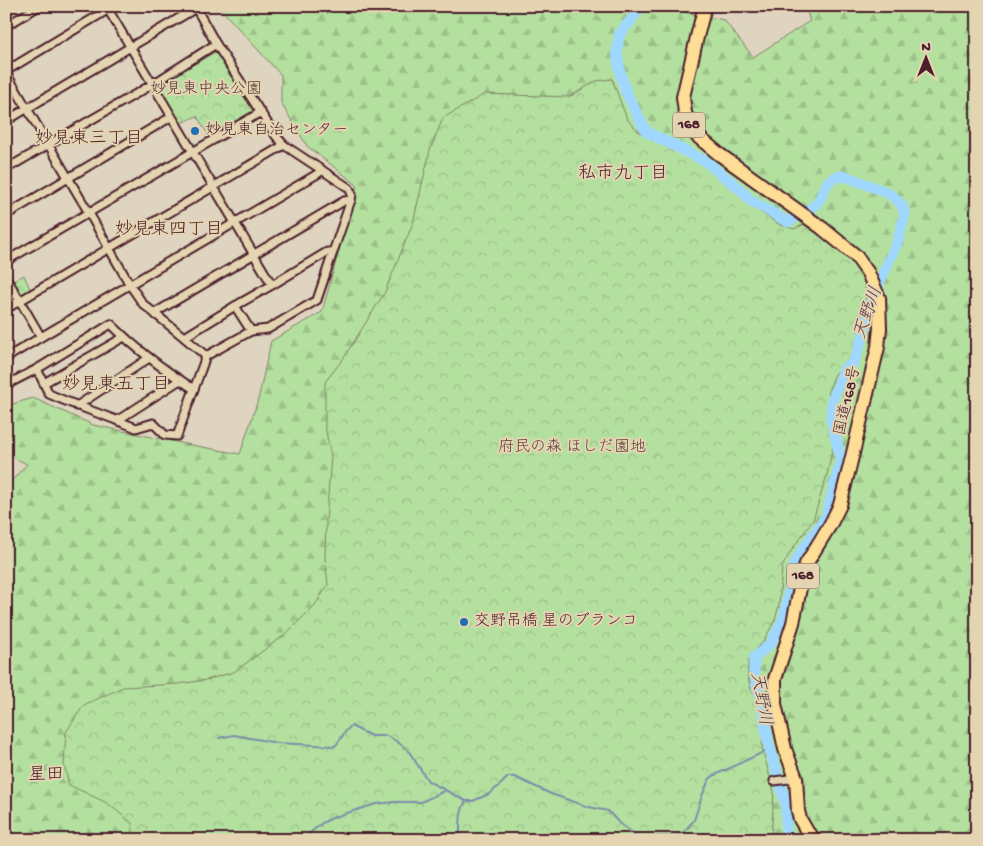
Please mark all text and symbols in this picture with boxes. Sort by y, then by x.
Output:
north arrow [900,32,950,82]
text: N [921,39,931,56]
park label: 妙見東中央公園 [150,79,262,100]
road number: 168 [673,112,705,138]
place label: 妙見東自治センター [205,120,348,141]
marker: 妙見東自治センター [189,125,201,137]
district label: 妙見東三丁目 [35,128,143,150]
district label: 私市九丁目 [578,163,668,185]
district label: 妙見東四丁目 [115,219,223,241]
water label: 天野川 [850,284,888,342]
street label: 国道168号 [831,364,866,438]
district label: 妙見東五丁目 [62,374,170,396]
park label: 府民の森 ほしだ園地 [498,437,646,458]
road number: 168 [787,564,819,588]
place label: 交野吊橋 星のブランコ [474,612,638,632]
marker: 交野吊橋 星のブランコ [458,616,470,628]
water label: 天野川 [745,671,775,727]
district label: 星田 [28,765,64,786]

